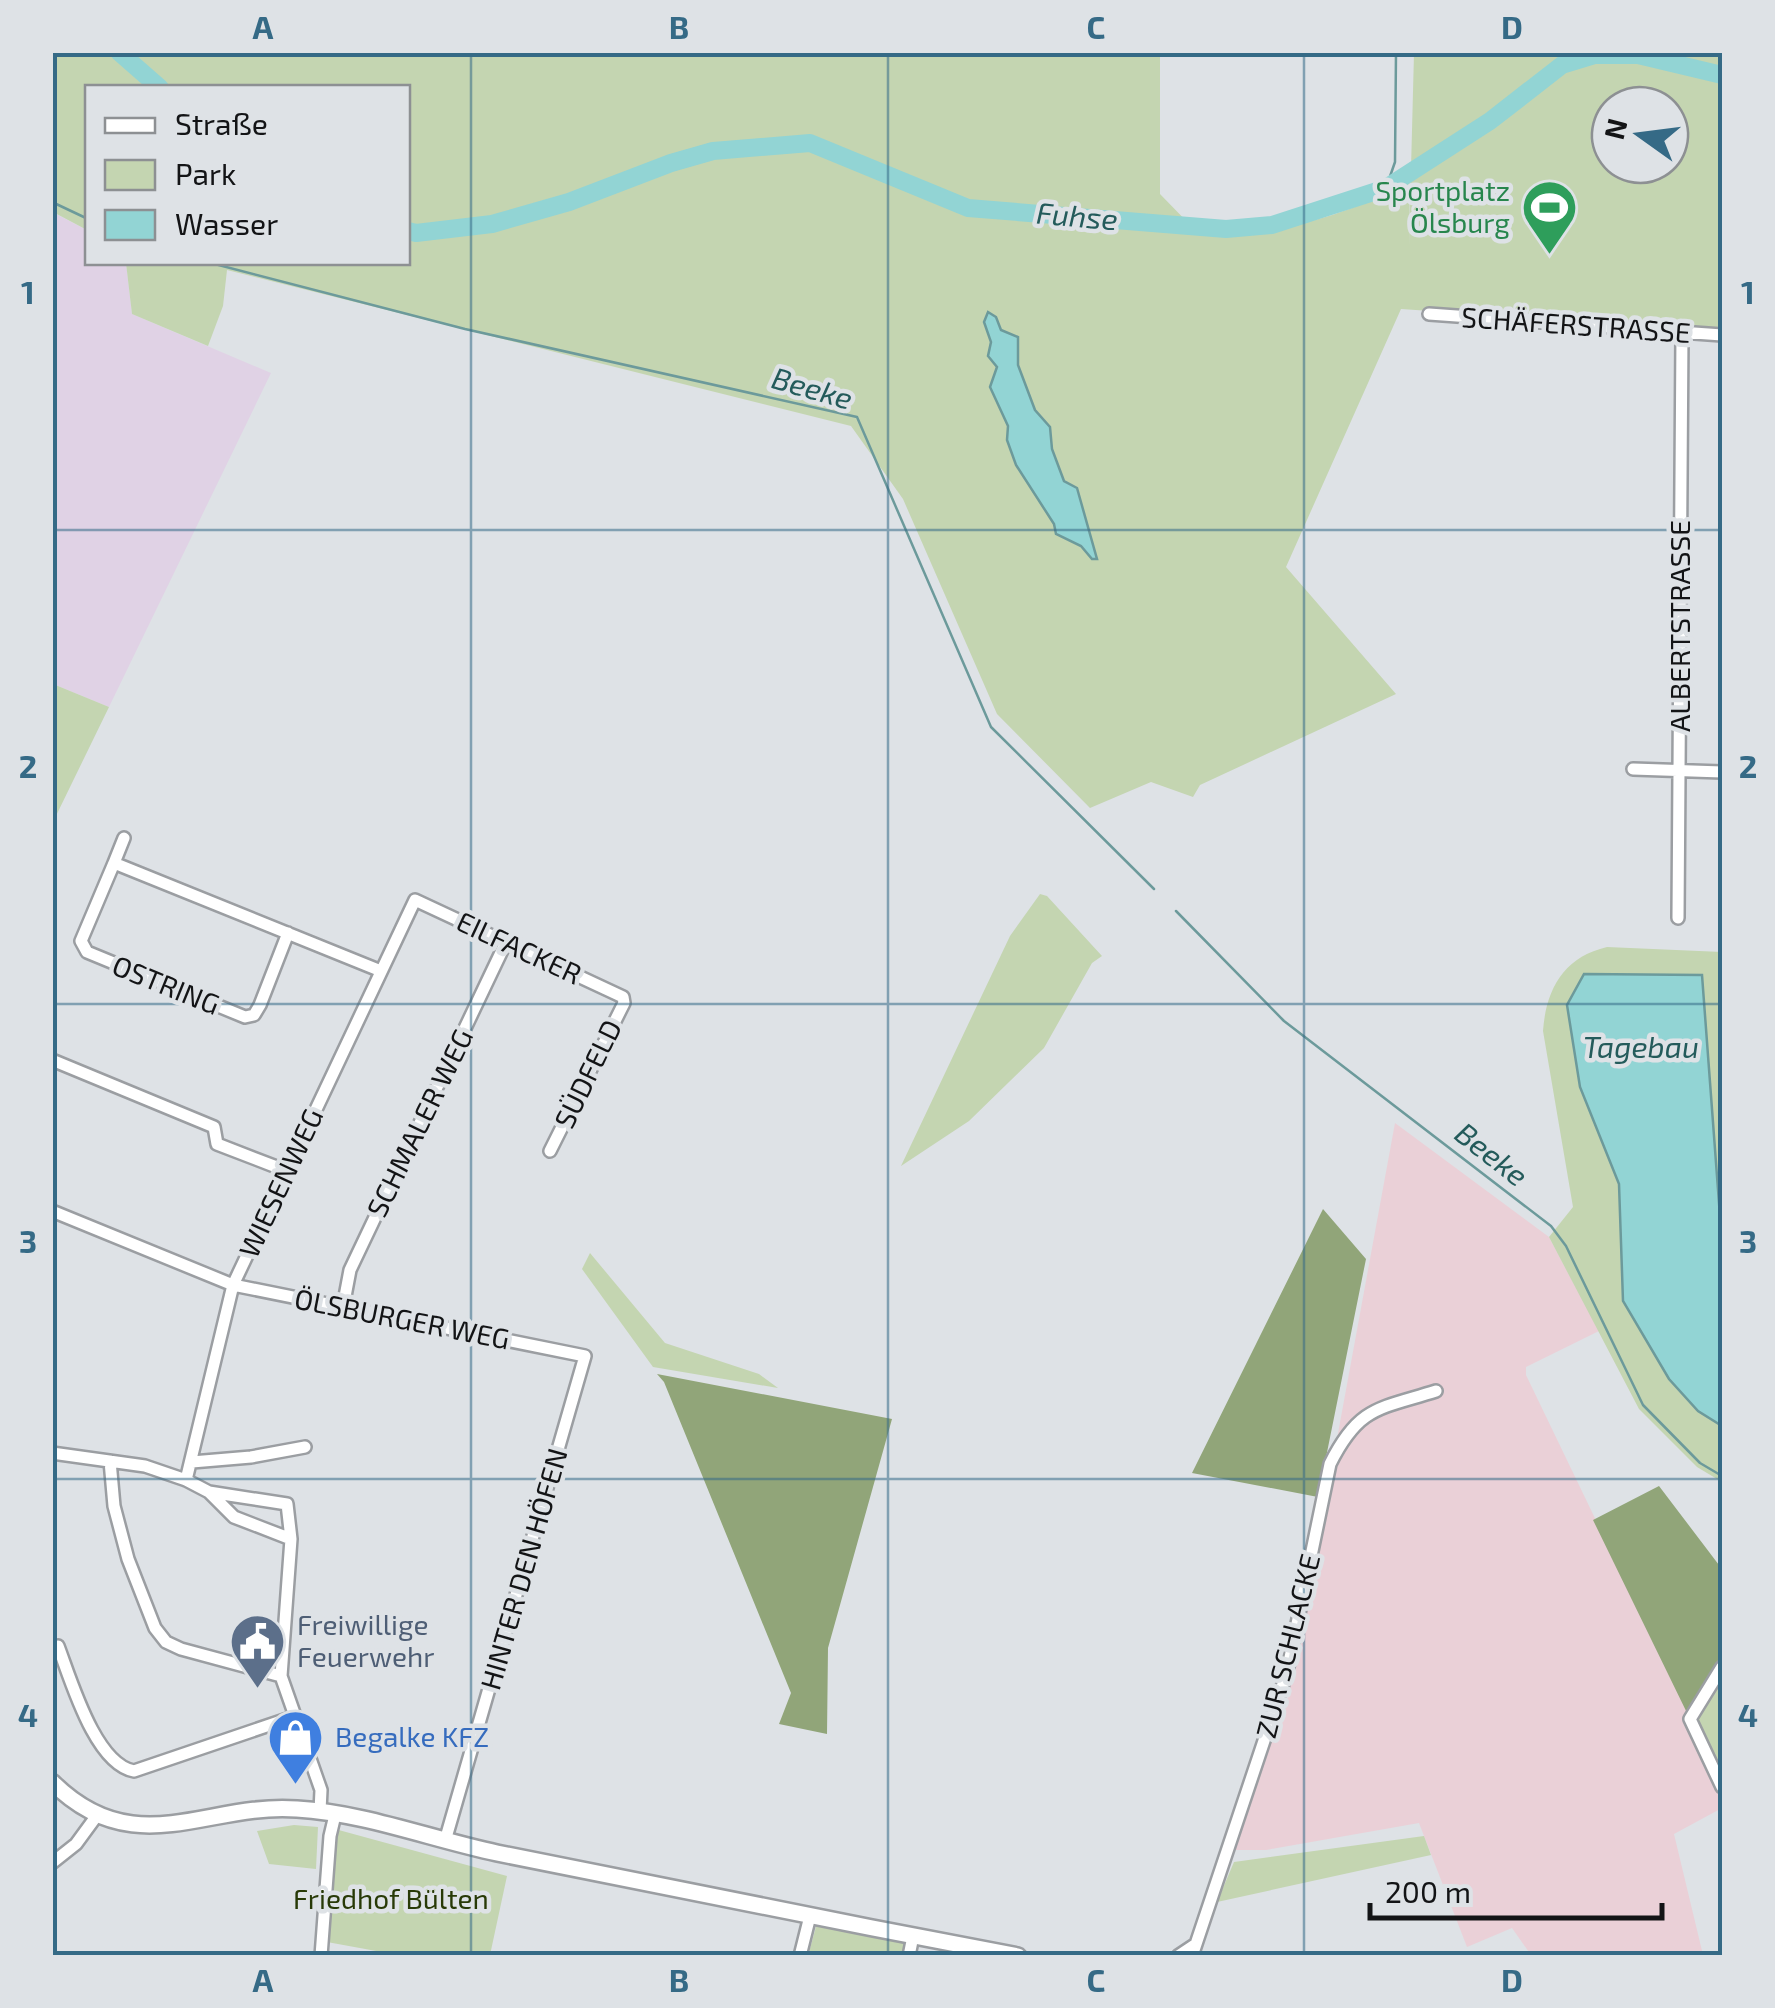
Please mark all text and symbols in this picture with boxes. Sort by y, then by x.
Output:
text: A [253,7,274,45]
text: B [669,7,689,45]
text: C [1087,7,1105,45]
text: D [1501,7,1523,45]
legend [85,85,410,265]
north arrow [1590,85,1690,185]
text: Straße [175,105,268,141]
text: N [1596,115,1634,143]
text: Park [175,155,236,191]
place label: Sportplatz Ölsburg [1375,173,1510,239]
sports icon: Sportplatz Ölsburg [1519,177,1579,256]
water label: Fuhse [1035,194,1119,236]
text: Wasser [175,205,278,241]
text: 1 [21,272,35,310]
text: 1 [1741,272,1755,310]
street label: SCHÄFERSTRASSE [1460,299,1692,349]
water label: Beeke [768,358,857,416]
street label: ALBERTSTRASSE [1662,520,1696,732]
text: 2 [19,746,37,784]
text: 2 [1739,746,1757,784]
street label: EILFACKER [452,903,587,991]
street label: OSTRING [108,947,225,1021]
street label: SÜDFELD [546,1014,628,1133]
street label: SCHMALER WEG [359,1023,479,1222]
water label: Tagebau [1583,1028,1699,1064]
street label: WIESENWEG [231,1103,329,1262]
water label: Beeke [1449,1114,1536,1193]
text: 3 [19,1221,37,1259]
text: 3 [1739,1221,1757,1259]
street label: ÖLSBURGER WEG [292,1281,513,1356]
street label: HINTER DEN HÖFEN [472,1444,574,1693]
street label: ZUR SCHLACKE [1248,1550,1326,1741]
place label: Freiwillige Feuerwehr [297,1607,434,1673]
public building icon: Freiwillige Feuerwehr [228,1611,288,1690]
text: 4 [18,1695,38,1733]
text: 4 [1738,1695,1758,1733]
shop icon: Begalke KFZ [266,1707,326,1786]
place label: Begalke KFZ [335,1719,489,1753]
scale bar [1370,1858,1662,1920]
text: 200 m [1385,1873,1471,1909]
park label: Friedhof Bülten [293,1881,489,1915]
text: A [253,1960,274,1998]
text: B [669,1960,689,1998]
text: C [1087,1960,1105,1998]
text: D [1501,1960,1523,1998]

